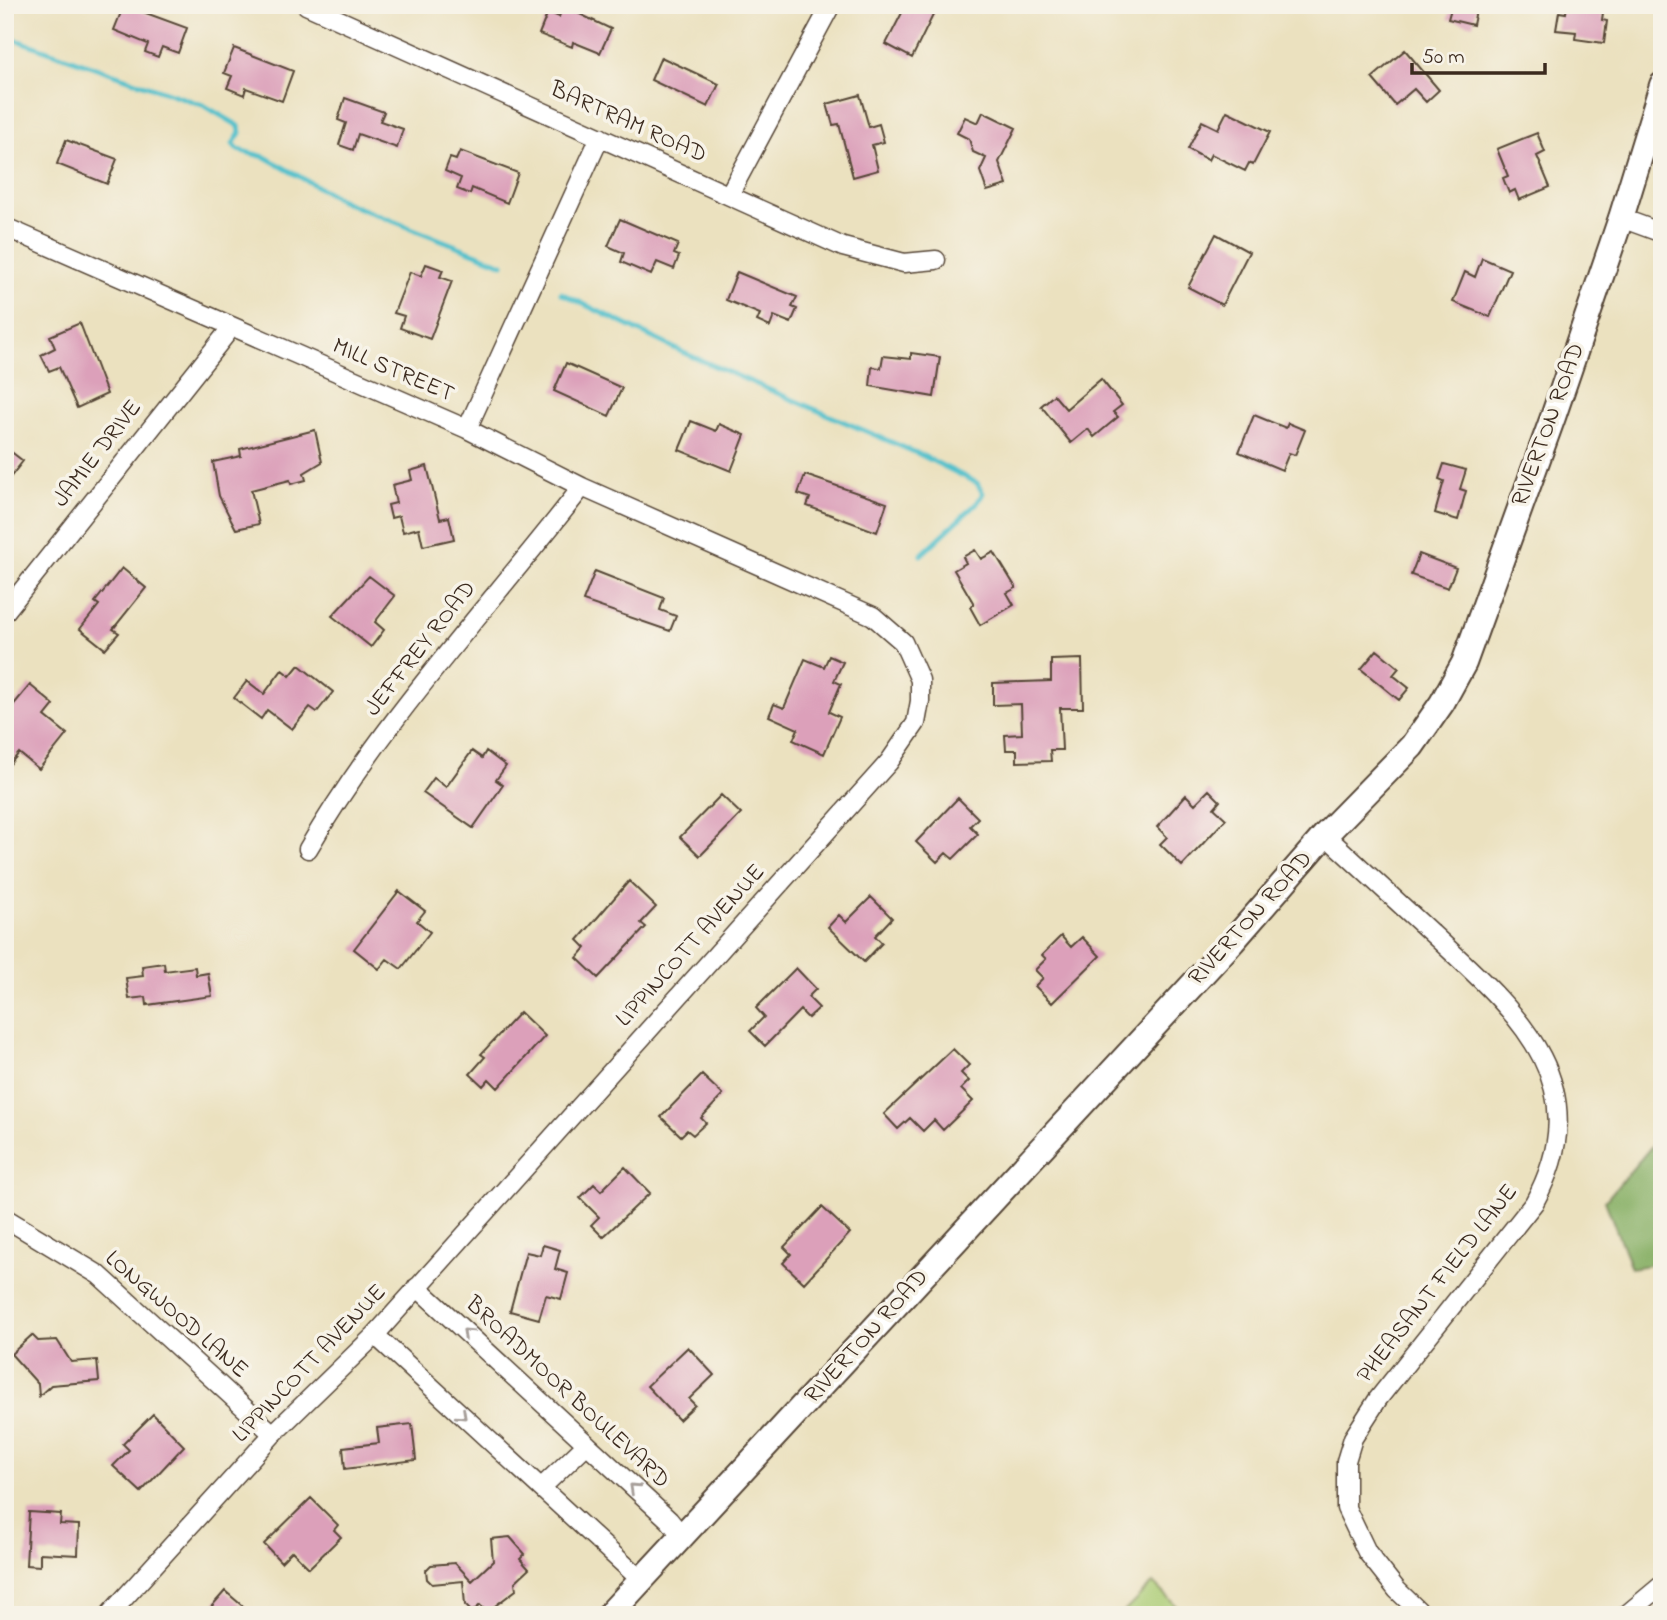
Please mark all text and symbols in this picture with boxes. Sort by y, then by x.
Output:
scale bar [1412,32,1544,76]
text: 50 m [1422,43,1465,73]
street label: BARTRAM ROAD [543,72,712,173]
street label: MILL STREET [327,330,460,412]
street label: RIVERTON ROAD [1503,338,1595,512]
street label: JAMIE DRIVE [45,393,151,515]
street label: JEFFREY ROAD [357,574,485,724]
street label: RIVERTON ROAD [1181,844,1321,994]
street label: LIPPINCOTT AVENUE [608,856,774,1036]
street label: PHEASANT FIELD LANE [1349,1177,1527,1391]
street label: LONGWOOD LANE [96,1243,256,1387]
street label: RIVERTON ROAD [797,1262,937,1412]
street label: LIPPINCOTT AVENUE [225,1276,395,1452]
street label: BROADMOOR BOULEVARD [456,1288,677,1498]
one-way arrow [462,1329,475,1342]
one-way arrow [454,1406,467,1419]
one-way arrow [629,1483,642,1496]

